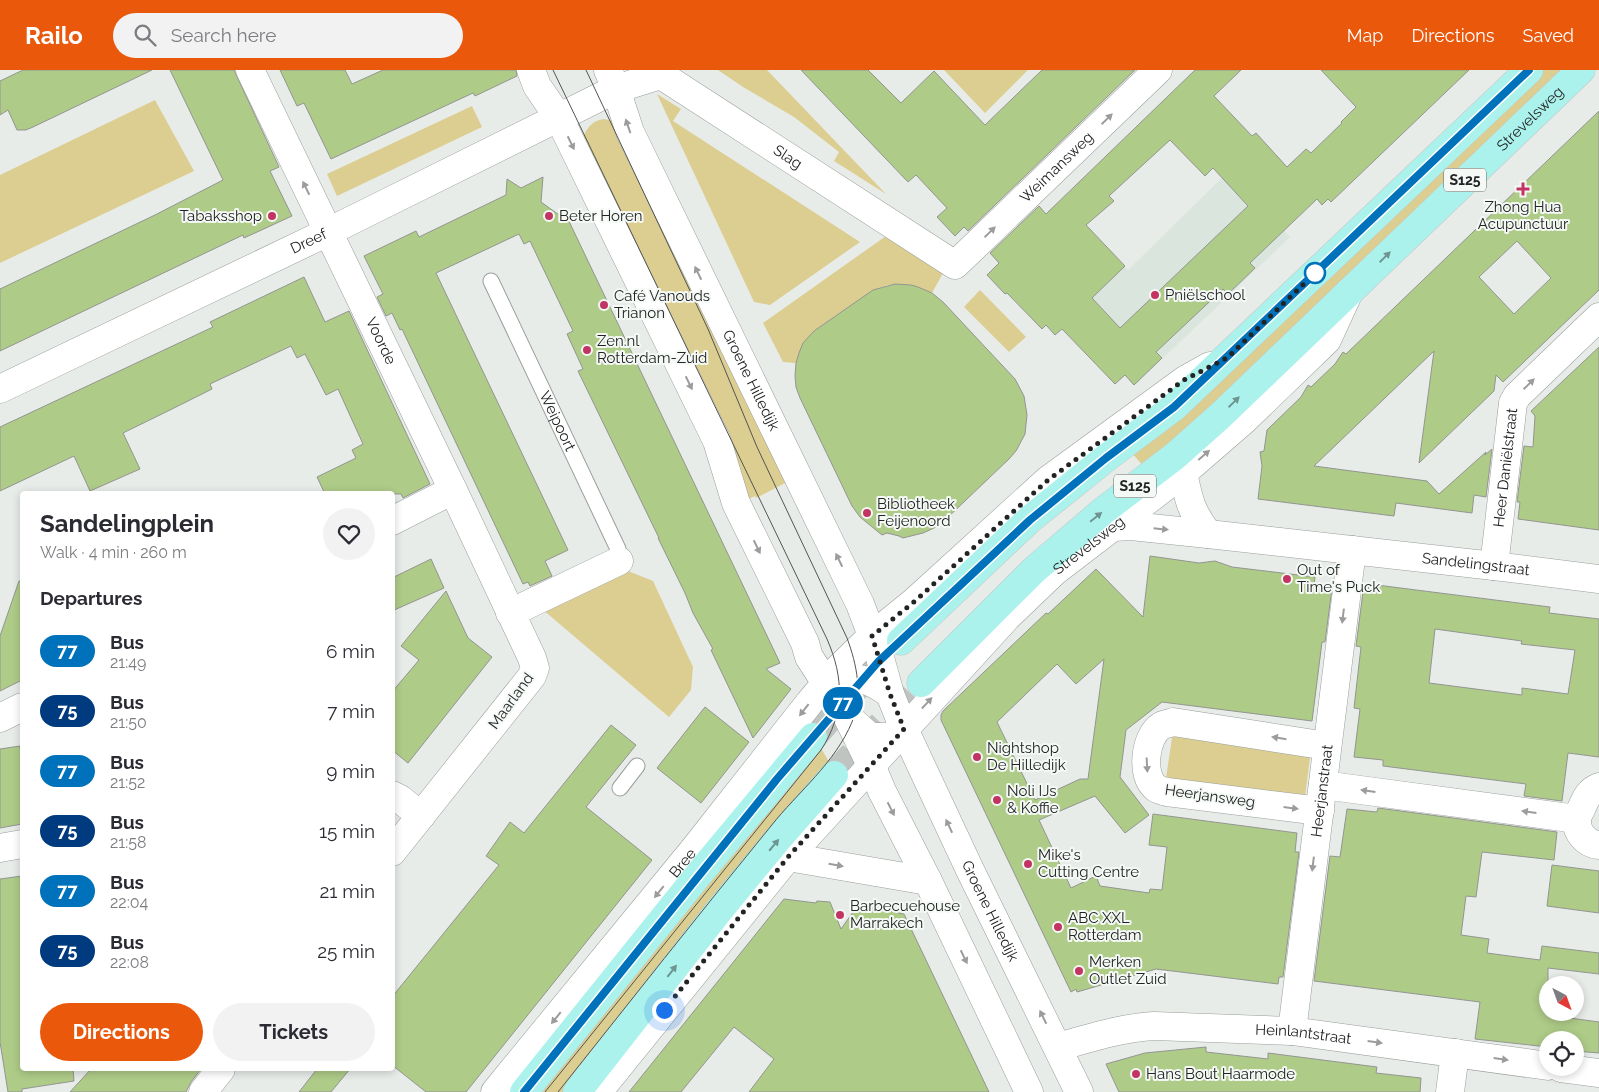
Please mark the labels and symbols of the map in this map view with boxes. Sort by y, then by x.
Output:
street label: Strevelsweg [1493,83,1567,155]
one-way arrow [1101,113,1113,125]
one-way arrow [624,119,631,134]
street label: Weimansweg [1016,128,1097,207]
one-way arrow [567,136,575,150]
street label: Slag [770,141,806,173]
road number: S125 [1444,168,1486,192]
one-way arrow [302,181,310,195]
marker: Zhong Hua Acupunctuur [1516,182,1530,196]
place label: Zhong Hua Acupunctuur [1478,198,1569,233]
place label: Tabaksshop [179,207,262,225]
place label: Beter Horen [559,207,643,225]
marker: Tabaksshop [266,210,278,222]
marker: Beter Horen [543,210,555,222]
street label: Dreef [287,225,331,258]
one-way arrow [983,226,995,238]
one-way arrow [1379,251,1391,263]
unlabelled marker [1304,262,1326,284]
one-way arrow [694,266,702,280]
place label: Pniëlschool [1165,286,1246,304]
place label: Café Vanouds Trianon [614,287,710,322]
marker: Pniëlschool [1149,289,1161,301]
marker: Café Vanouds Trianon [598,299,610,311]
street label: Voorde [362,314,400,368]
street label: Groene Hilledijk [719,327,783,434]
place label: Zen.nl Rotterdam-Zuid [597,332,707,367]
marker: Zen.nl Rotterdam-Zuid [581,344,593,356]
one-way arrow [685,376,693,390]
one-way arrow [1523,378,1535,390]
street label: Weipoort [535,388,579,454]
one-way arrow [1228,396,1240,408]
street label: Heer Daniëlstraat [1490,407,1521,528]
one-way arrow [1198,449,1210,461]
road number: S125 [1114,474,1156,498]
place label: Bibliotheek Feijenoord [877,495,955,530]
marker: Bibliotheek Feijenoord [861,507,873,519]
street label: Strevelsweg [1049,512,1128,578]
one-way arrow [1090,512,1102,523]
one-way arrow [1153,525,1169,533]
one-way arrow [753,539,761,554]
street label: Sandelingstraat [1421,549,1531,579]
one-way arrow [835,553,843,567]
place label: Out of Time's Puck [1297,561,1380,596]
marker: Out of Time's Puck [1281,573,1293,585]
one-way arrow [1339,608,1347,624]
street label: Maarland [485,669,537,733]
line badge: 77 [820,687,866,719]
one-way arrow [921,697,933,709]
one-way arrow [798,703,809,716]
one-way arrow [1270,734,1286,742]
place label: Nightshop De Hilledijk [987,739,1066,774]
street label: Heerjanstraat [1307,744,1337,838]
marker: Nightshop De Hilledijk [971,751,983,763]
one-way arrow [1144,757,1152,773]
street label: Heerjansweg [1164,781,1256,811]
place label: Noli IJs & Koffie [1007,782,1059,817]
one-way arrow [1359,787,1375,795]
marker: Noli IJs & Koffie [991,794,1003,806]
one-way arrow [888,802,896,816]
one-way arrow [1284,804,1300,812]
one-way arrow [1521,808,1537,816]
one-way arrow [945,819,953,833]
one-way arrow [768,838,779,851]
street label: Bree [665,845,700,881]
place label: Mike's Cutting Centre [1038,846,1139,881]
one-way arrow [1309,856,1317,872]
street label: Groene Hilledijk [958,858,1023,965]
marker: Mike's Cutting Centre [1022,858,1034,870]
one-way arrow [829,862,845,870]
one-way arrow [653,886,665,898]
place label: Barbecuehouse Marrakech [850,897,960,932]
marker: Barbecuehouse Marrakech [834,909,846,921]
place label: ABC XXL Rotterdam [1068,909,1141,944]
marker: ABC XXL Rotterdam [1052,921,1064,933]
one-way arrow [960,950,968,964]
place label: Merken Outlet Zuid [1089,953,1167,988]
one-way arrow [667,965,677,978]
marker: Merken Outlet Zuid [1073,965,1085,977]
north arrow [1539,976,1584,1021]
your location [652,998,677,1023]
one-way arrow [1039,1009,1047,1024]
one-way arrow [550,1011,561,1024]
street label: Heinlantstraat [1255,1021,1352,1048]
one-way arrow [1367,1038,1383,1046]
one-way arrow [1494,1055,1510,1063]
place label: Hans Bout Haarmode [1146,1065,1295,1083]
marker: Hans Bout Haarmode [1130,1068,1142,1080]

